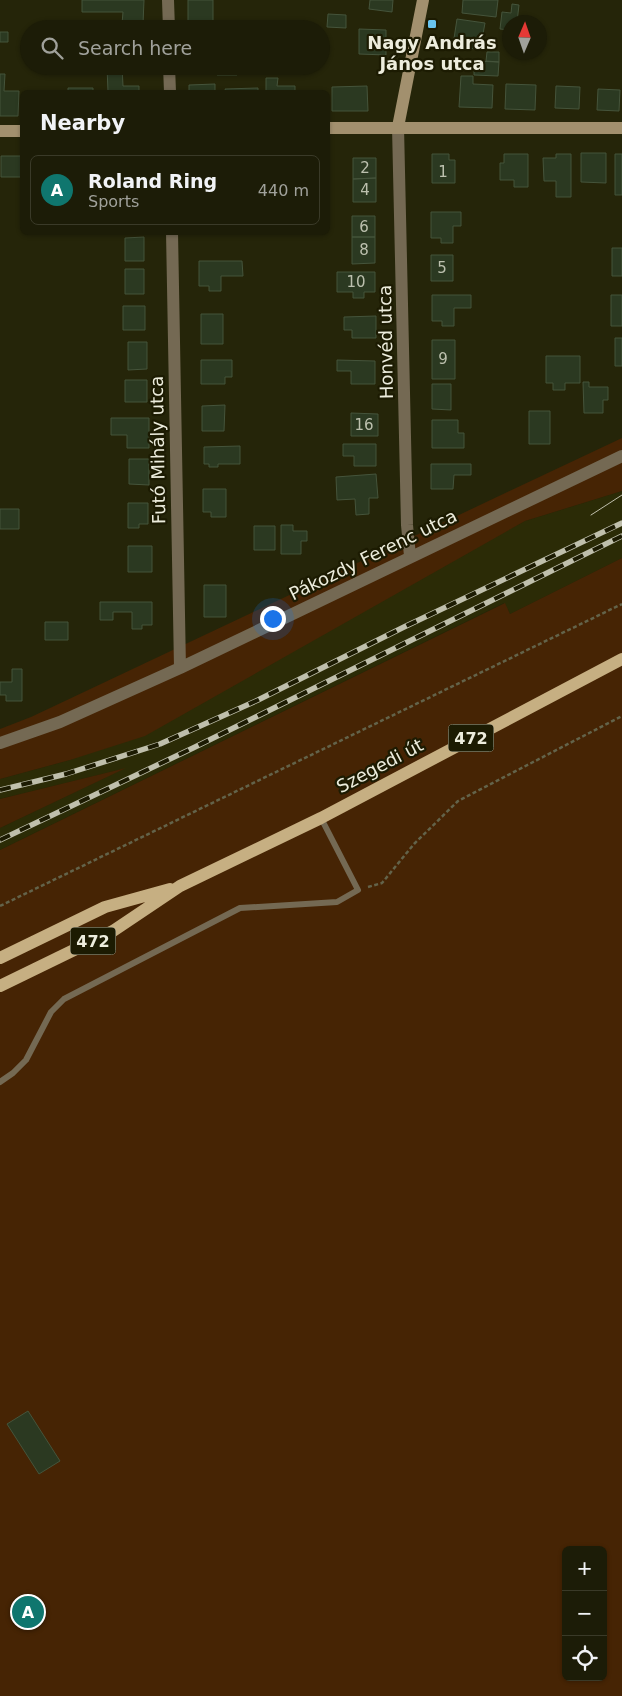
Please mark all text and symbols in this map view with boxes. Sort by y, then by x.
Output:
north arrow [502,15,547,60]
marker: Nagy András János utca [426,18,438,30]
search box [20,20,330,75]
place label: Nagy András János utca [367,32,497,74]
icon: search [38,34,66,62]
text: Search here [78,37,192,59]
text: Nearby [40,111,125,135]
house number: 2 [360,159,370,177]
house number: 1 [438,163,448,181]
text: Roland Ring [88,170,217,192]
text: A [51,181,63,200]
text: 440 m [258,181,309,200]
house number: 4 [360,181,370,199]
text: Sports [88,192,139,211]
house number: 6 [359,218,369,236]
house number: 8 [359,241,369,259]
house number: 5 [437,259,447,277]
house number: 10 [346,273,366,291]
street label: Honvéd utca [374,285,397,399]
house number: 9 [438,350,448,368]
street label: Futó Mihály utca [146,376,169,524]
house number: 16 [354,416,374,434]
street label: Pákozdy Ferenc utca [285,505,460,604]
your location [260,606,286,632]
road number: 472 [448,724,494,751]
street label: Szegedi út [333,734,427,797]
road number: 472 [70,928,116,954]
map controls [562,1546,607,1681]
button: + [562,1546,607,1591]
button: − [562,1591,607,1636]
pin: A [12,1593,44,1631]
button: locate [562,1636,607,1681]

